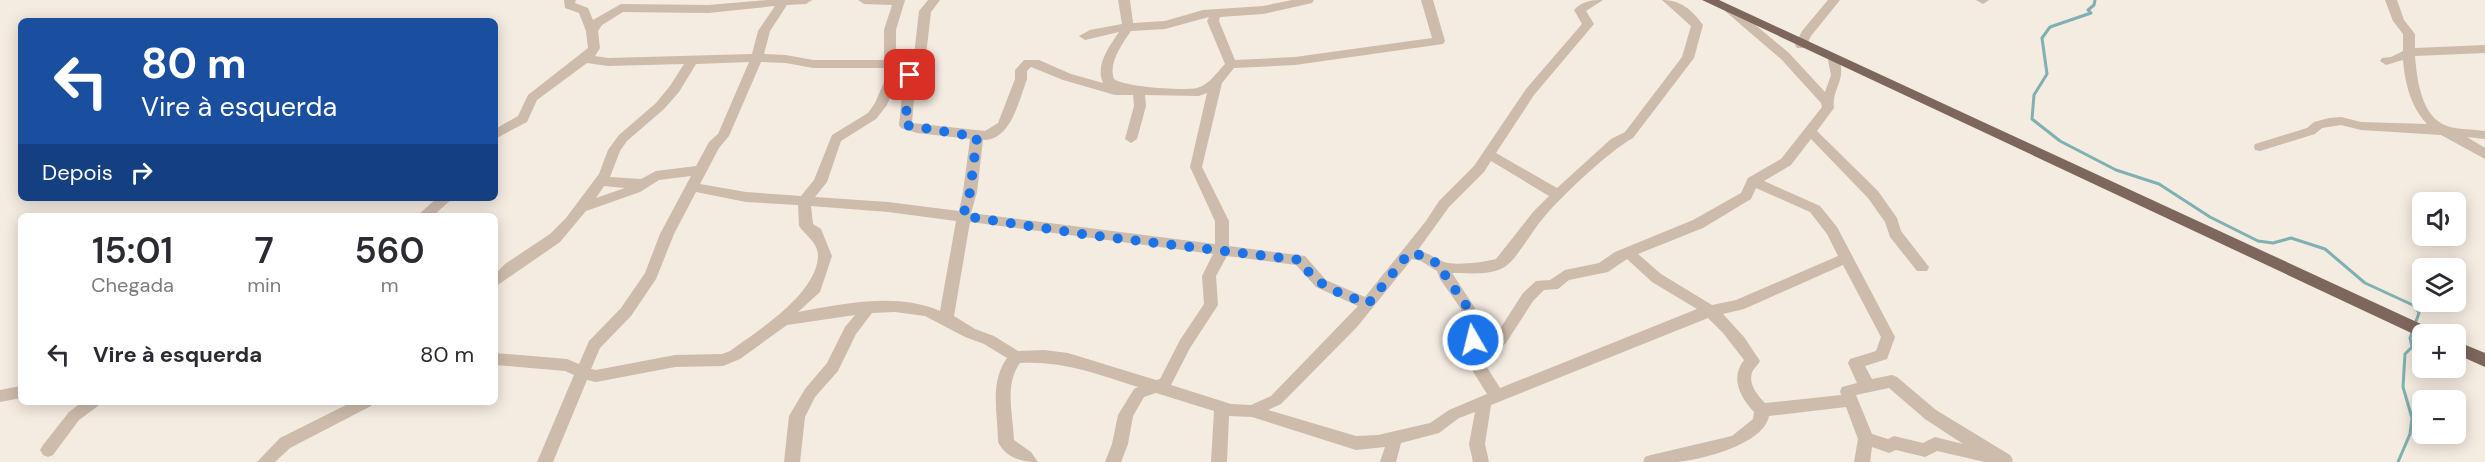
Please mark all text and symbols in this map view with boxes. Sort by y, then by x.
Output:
text: 80 m [141,36,247,91]
icon: left [42,42,120,120]
pin [884,49,935,100]
icon: arrive [893,58,926,91]
text: Vire à esquerda [141,89,337,124]
icon: right [125,156,158,189]
text: Depois [42,158,113,187]
map controls [2412,192,2466,444]
button: sound [2412,192,2466,246]
text: 15:01 [92,227,173,274]
text: 7 [255,227,274,274]
text: 560 [355,227,425,274]
button: layers [2412,258,2466,312]
text: Chegada [91,272,174,298]
text: min [247,272,281,298]
text: m [381,272,399,298]
position arrow [1441,308,1505,372]
button: + [2412,324,2466,378]
icon: left [42,338,75,371]
text: Vire à esquerda [93,340,262,369]
text: 80 m [420,340,474,369]
button: − [2412,390,2466,444]

